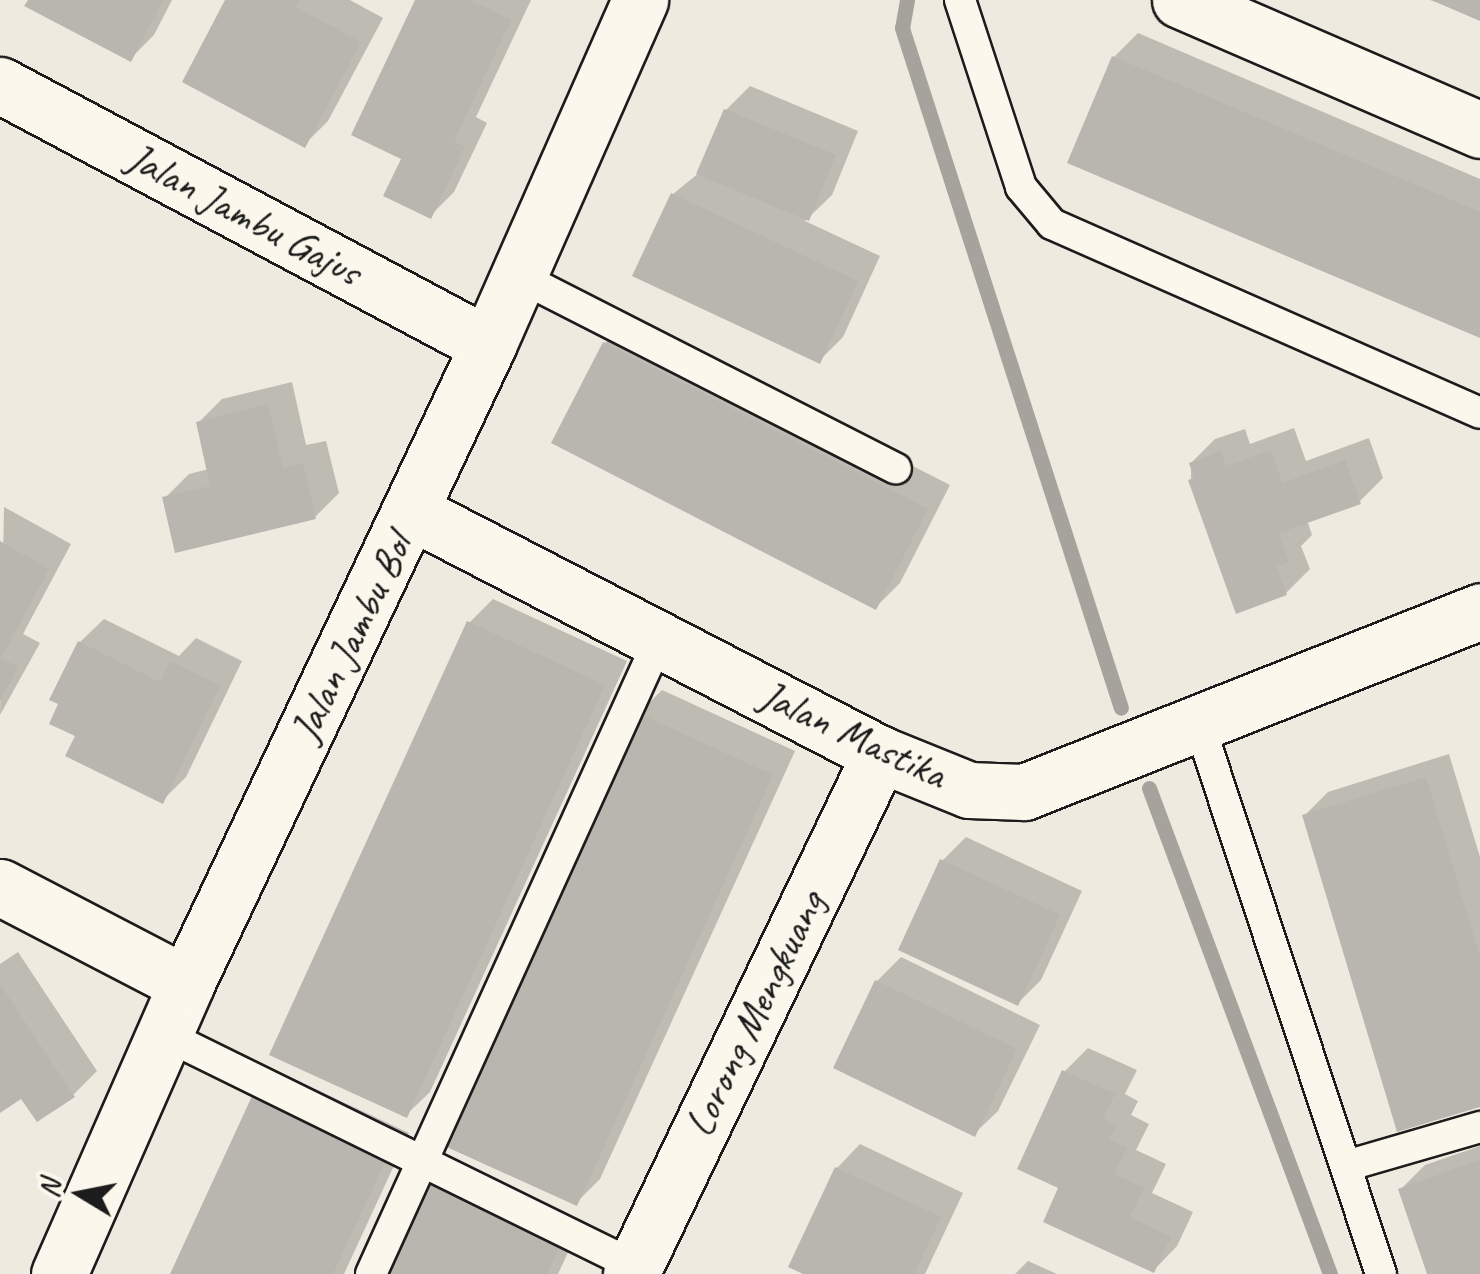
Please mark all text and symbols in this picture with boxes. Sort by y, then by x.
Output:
street label: Jalan Jambu Gajus [118,132,370,298]
street label: Jalan Jambu Bol [280,525,424,751]
street label: Jalan Mastika [751,670,955,800]
street label: Lorong Mengkuang [674,883,836,1145]
north arrow [30,1144,130,1244]
text: N [31,1177,69,1200]

